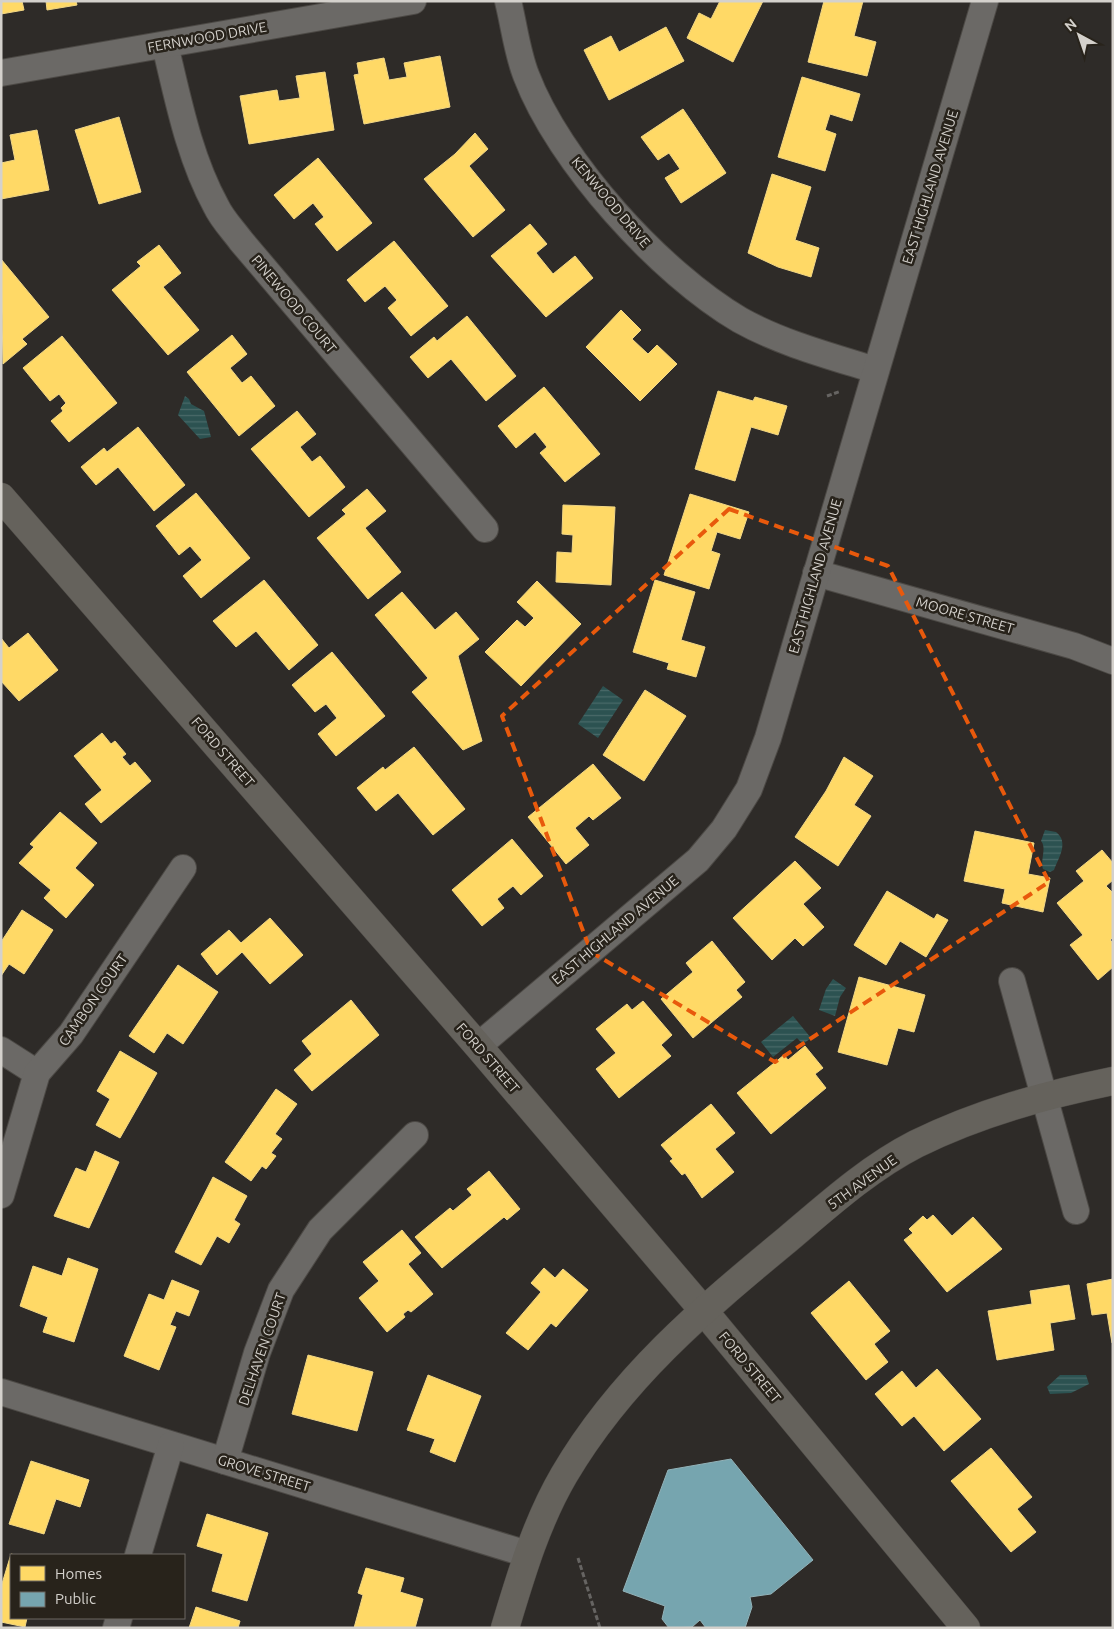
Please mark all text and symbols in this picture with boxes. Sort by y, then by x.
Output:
north arrow [1054,10,1104,60]
text: N [1061,16,1080,35]
street label: FERNWOOD DRIVE [146,19,268,55]
street label: EAST HIGHLAND AVENUE [899,108,961,266]
street label: KENWOOD DRIVE [569,154,654,251]
street label: PINEWOOD COURT [248,252,340,356]
street label: EAST HIGHLAND AVENUE [785,497,845,655]
street label: MOORE STREET [914,593,1016,637]
street label: FORD STREET [188,714,258,790]
street label: EAST HIGHLAND AVENUE [548,872,682,988]
street label: CAMBON COURT [55,951,131,1049]
street label: FORD STREET [453,1020,523,1096]
street label: 5TH AVENUE [824,1152,900,1212]
street label: DELHAVEN COURT [235,1290,289,1408]
street label: FORD STREET [716,1328,784,1406]
street label: GROVE STREET [216,1451,312,1495]
legend [10,1554,185,1619]
text: Homes [55,1565,102,1582]
text: Public [55,1590,96,1607]

